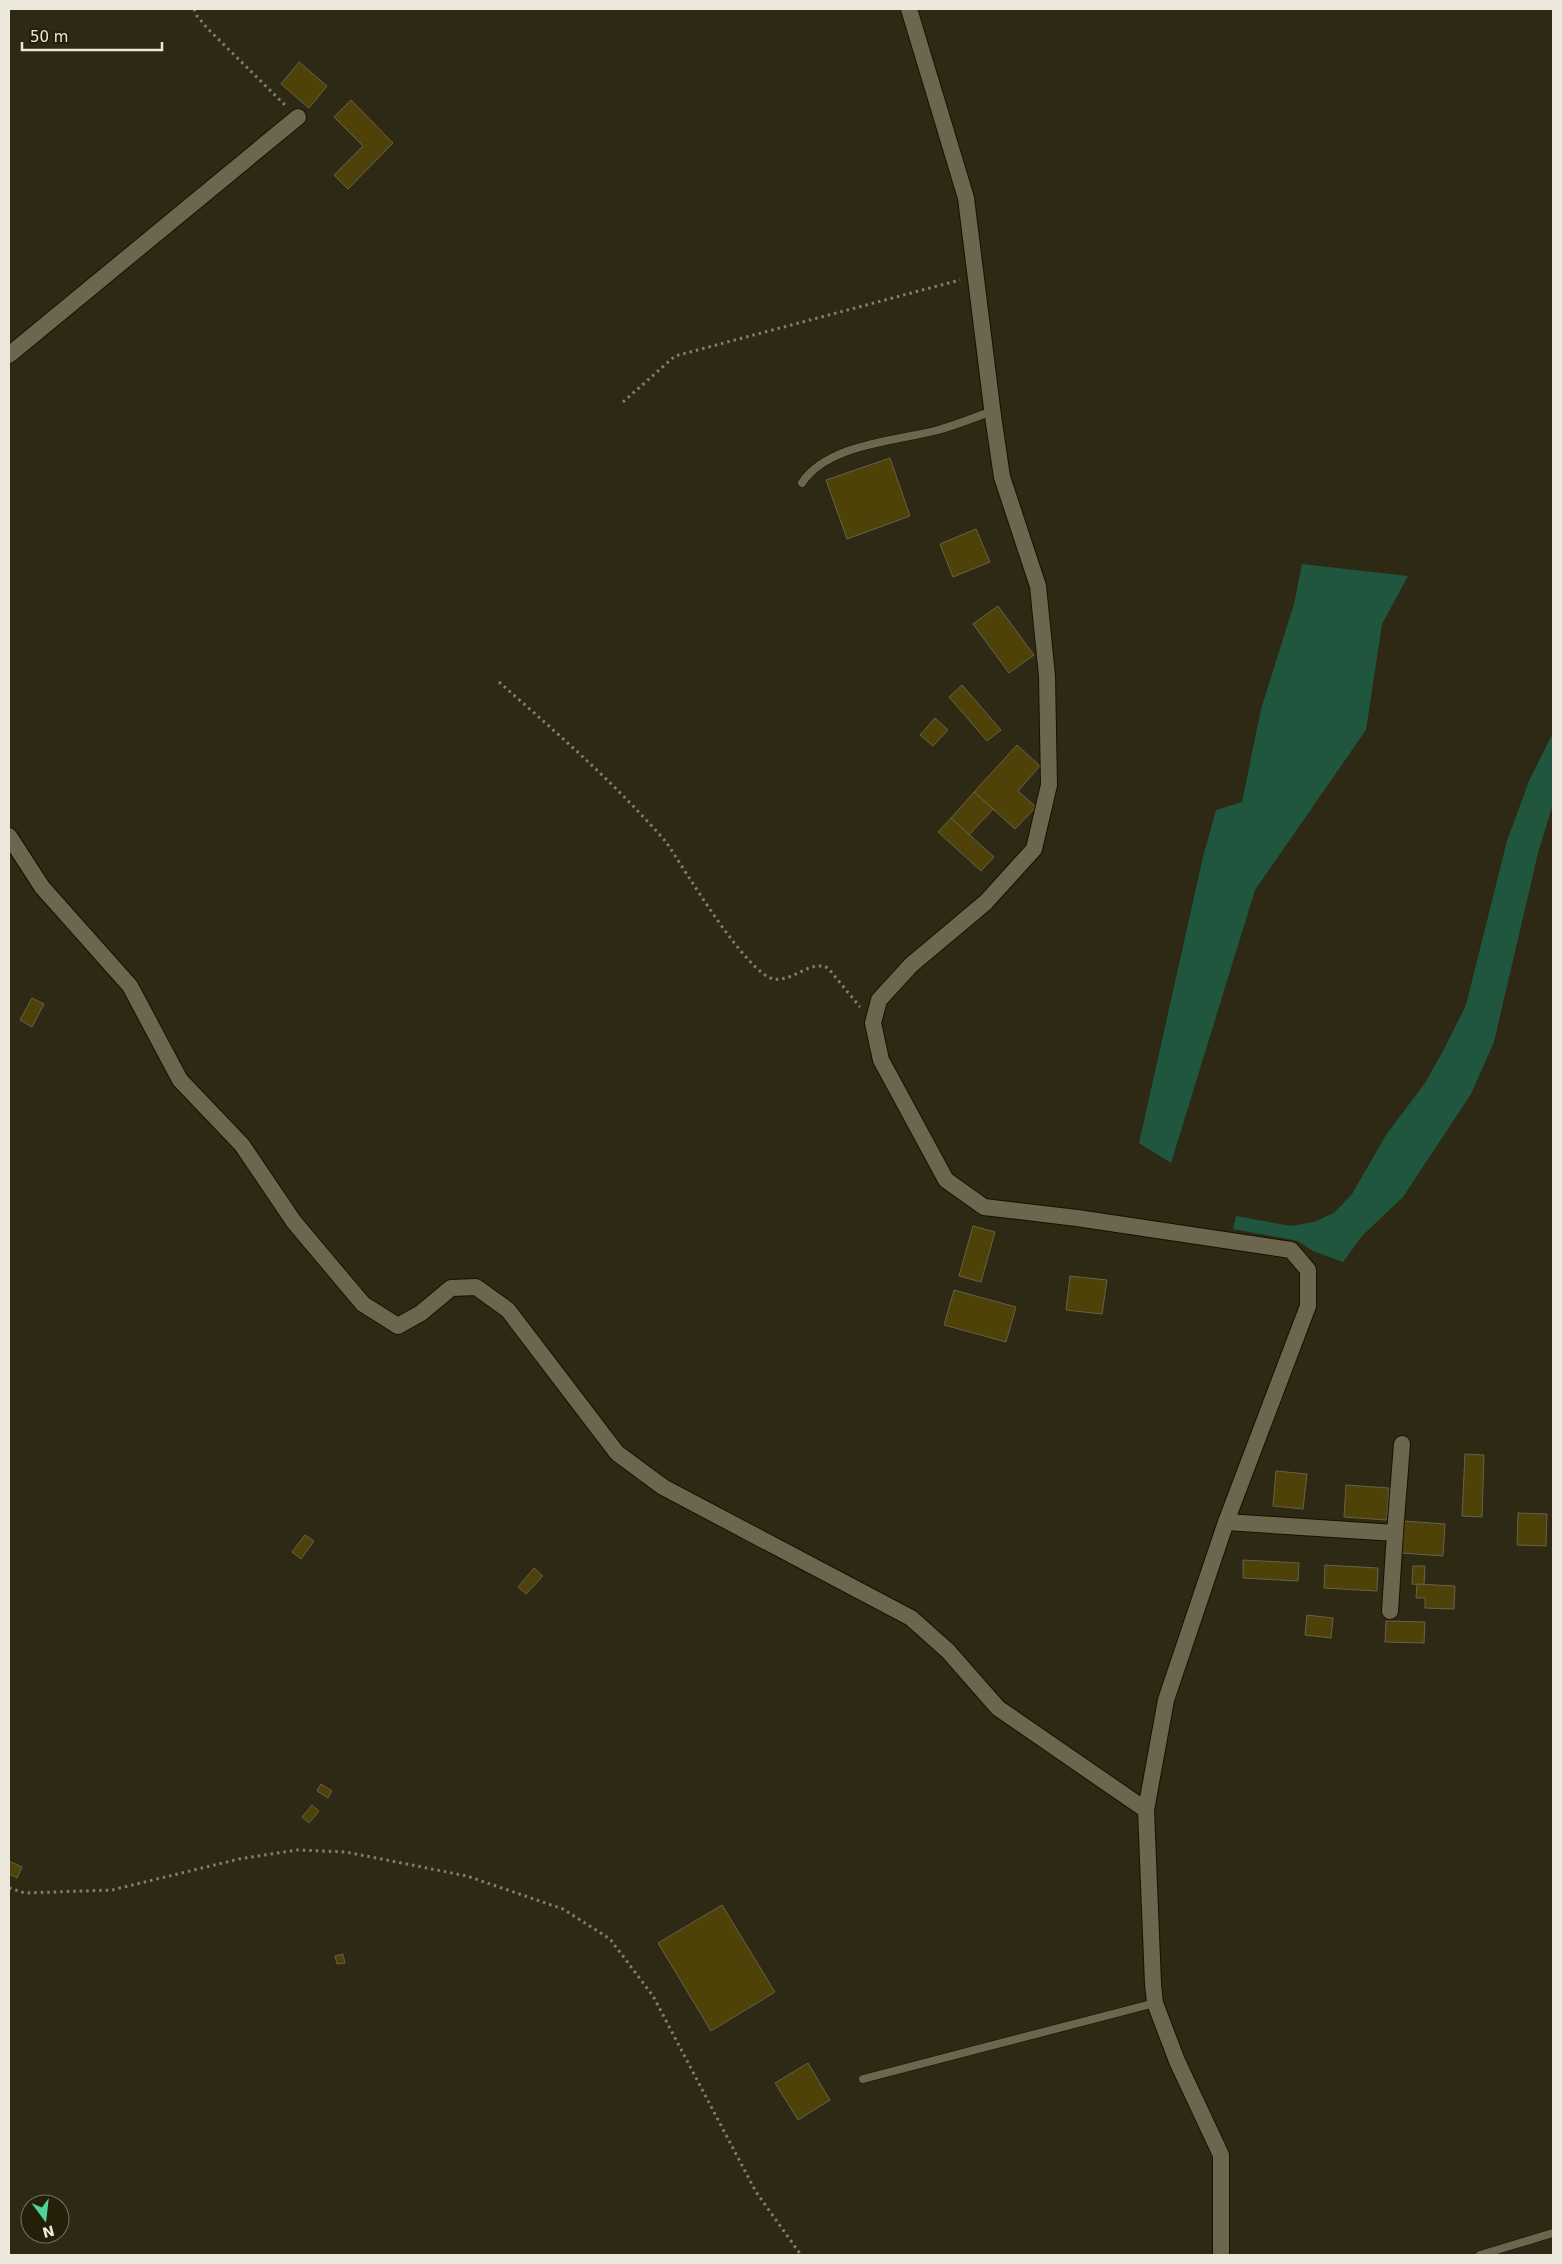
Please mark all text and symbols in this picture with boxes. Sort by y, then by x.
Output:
scale bar [22,20,162,52]
text: 50 m [30,28,68,46]
north arrow [20,2194,70,2244]
text: N [41,2222,56,2241]

